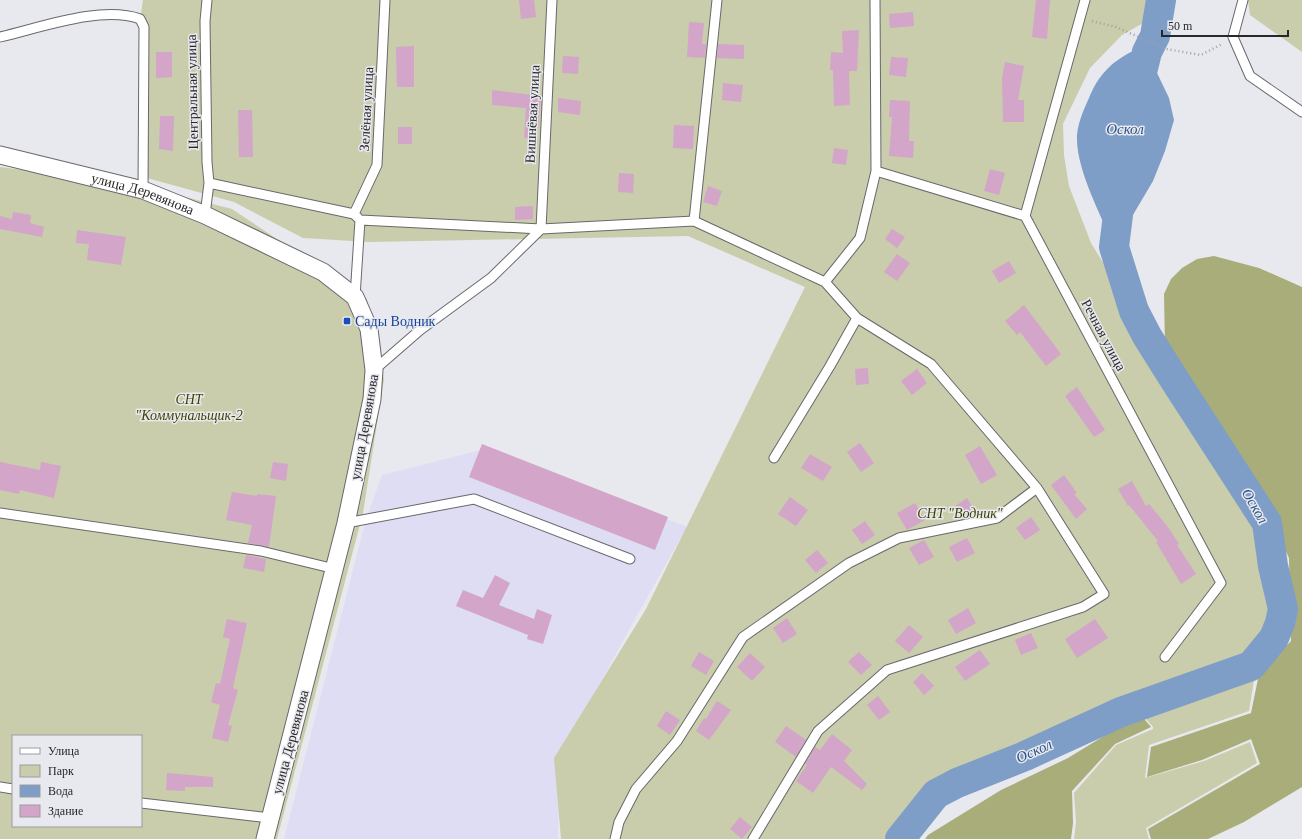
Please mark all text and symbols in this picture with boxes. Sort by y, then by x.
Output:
scale bar [1162,12,1288,38]
text: 50 m [1168,19,1193,33]
street label: Центральная улица [184,34,201,150]
street label: Вишнёвая улица [522,64,543,164]
street label: Зелёная улица [357,66,376,152]
water label: Оскол [1106,121,1144,137]
street label: улица Деревянова [90,171,197,218]
street label: Речная улица [1078,297,1129,374]
place label: Сады Водник [355,314,436,329]
marker: Сады Водник [342,316,352,326]
street label: улица Деревянова [348,372,381,481]
park label: СНТ "Коммунальщик-2 [135,392,243,423]
water label: Оскол [1239,486,1272,527]
park label: СНТ "Водник" [917,506,1003,521]
street label: улица Деревянова [269,688,312,796]
legend [12,735,142,827]
water label: Оскол [1014,736,1055,766]
text: Улица [48,744,80,758]
text: Парк [48,764,74,778]
text: Вода [48,784,74,798]
text: Здание [48,804,83,818]

